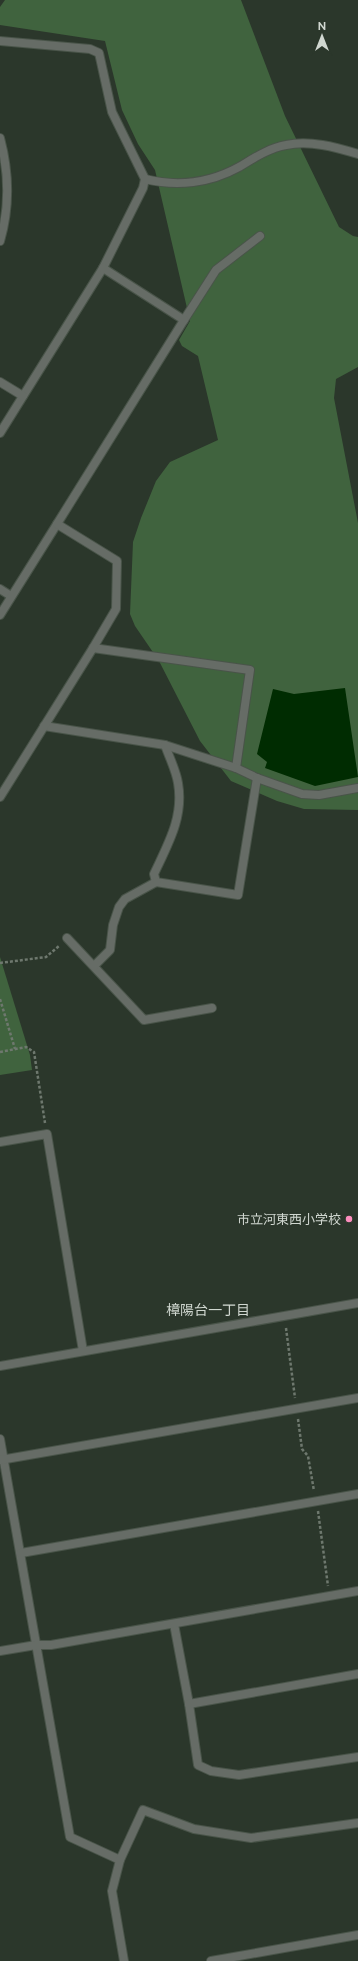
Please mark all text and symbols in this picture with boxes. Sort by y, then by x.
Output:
north arrow [302,16,342,56]
text: N [318,20,326,33]
place label: 市立河東西小学校 [237,1212,341,1227]
marker: 市立河東西小学校 [344,1214,354,1224]
district label: 樟陽台一丁目 [166,1302,250,1318]

